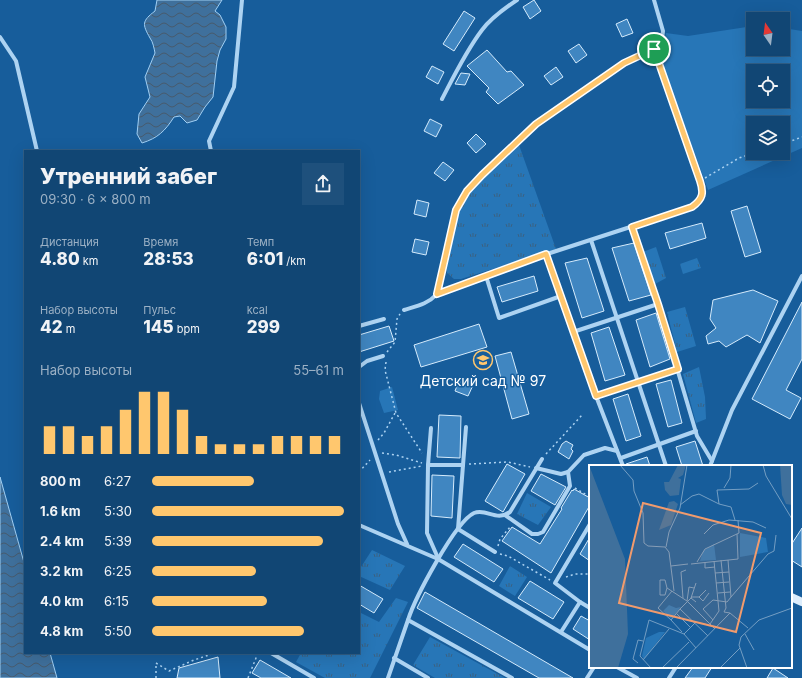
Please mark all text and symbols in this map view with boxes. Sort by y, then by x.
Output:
north arrow [746,12,790,56]
map controls [746,12,790,160]
pin [637,32,671,66]
icon: arrive [643,38,665,60]
button: locate [746,64,790,108]
button: layers [746,116,790,160]
text: Утренний забег [40,163,217,189]
button: share [302,163,344,205]
text: 09:30 · 6 × 800 m [40,191,151,207]
text: Дистанция [40,235,99,249]
text: Время [143,235,178,249]
text: Темп [247,235,274,249]
text: 4.80 [40,249,80,269]
text: 28:53 [143,249,194,269]
text: 6:01 [247,249,283,269]
text: km [80,254,98,268]
text: /km [283,254,306,268]
text: Набор высоты [40,303,118,317]
text: Пульс [143,303,176,317]
text: kcal [247,303,268,317]
text: 42 [40,317,63,337]
text: 145 [143,317,174,337]
text: 299 [247,317,280,337]
text: m [63,322,75,336]
text: bpm [174,322,200,336]
school or university icon: Детский сад № 97 [472,349,494,371]
text: Набор высоты [40,362,132,378]
text: 55–61 m [293,362,344,378]
place label: Детский сад № 97 [420,372,546,389]
inset map [589,465,792,668]
text: 800 m [40,473,81,489]
text: 6:27 [104,473,131,489]
text: 1.6 km [40,503,81,519]
text: 5:30 [104,503,132,519]
text: 2.4 km [40,533,84,549]
text: 5:39 [104,533,132,549]
text: 3.2 km [40,563,83,579]
text: 6:25 [104,563,132,579]
text: 4.0 km [40,593,84,609]
text: 6:15 [104,593,129,609]
text: 4.8 km [40,623,83,639]
text: 5:50 [104,623,132,639]

